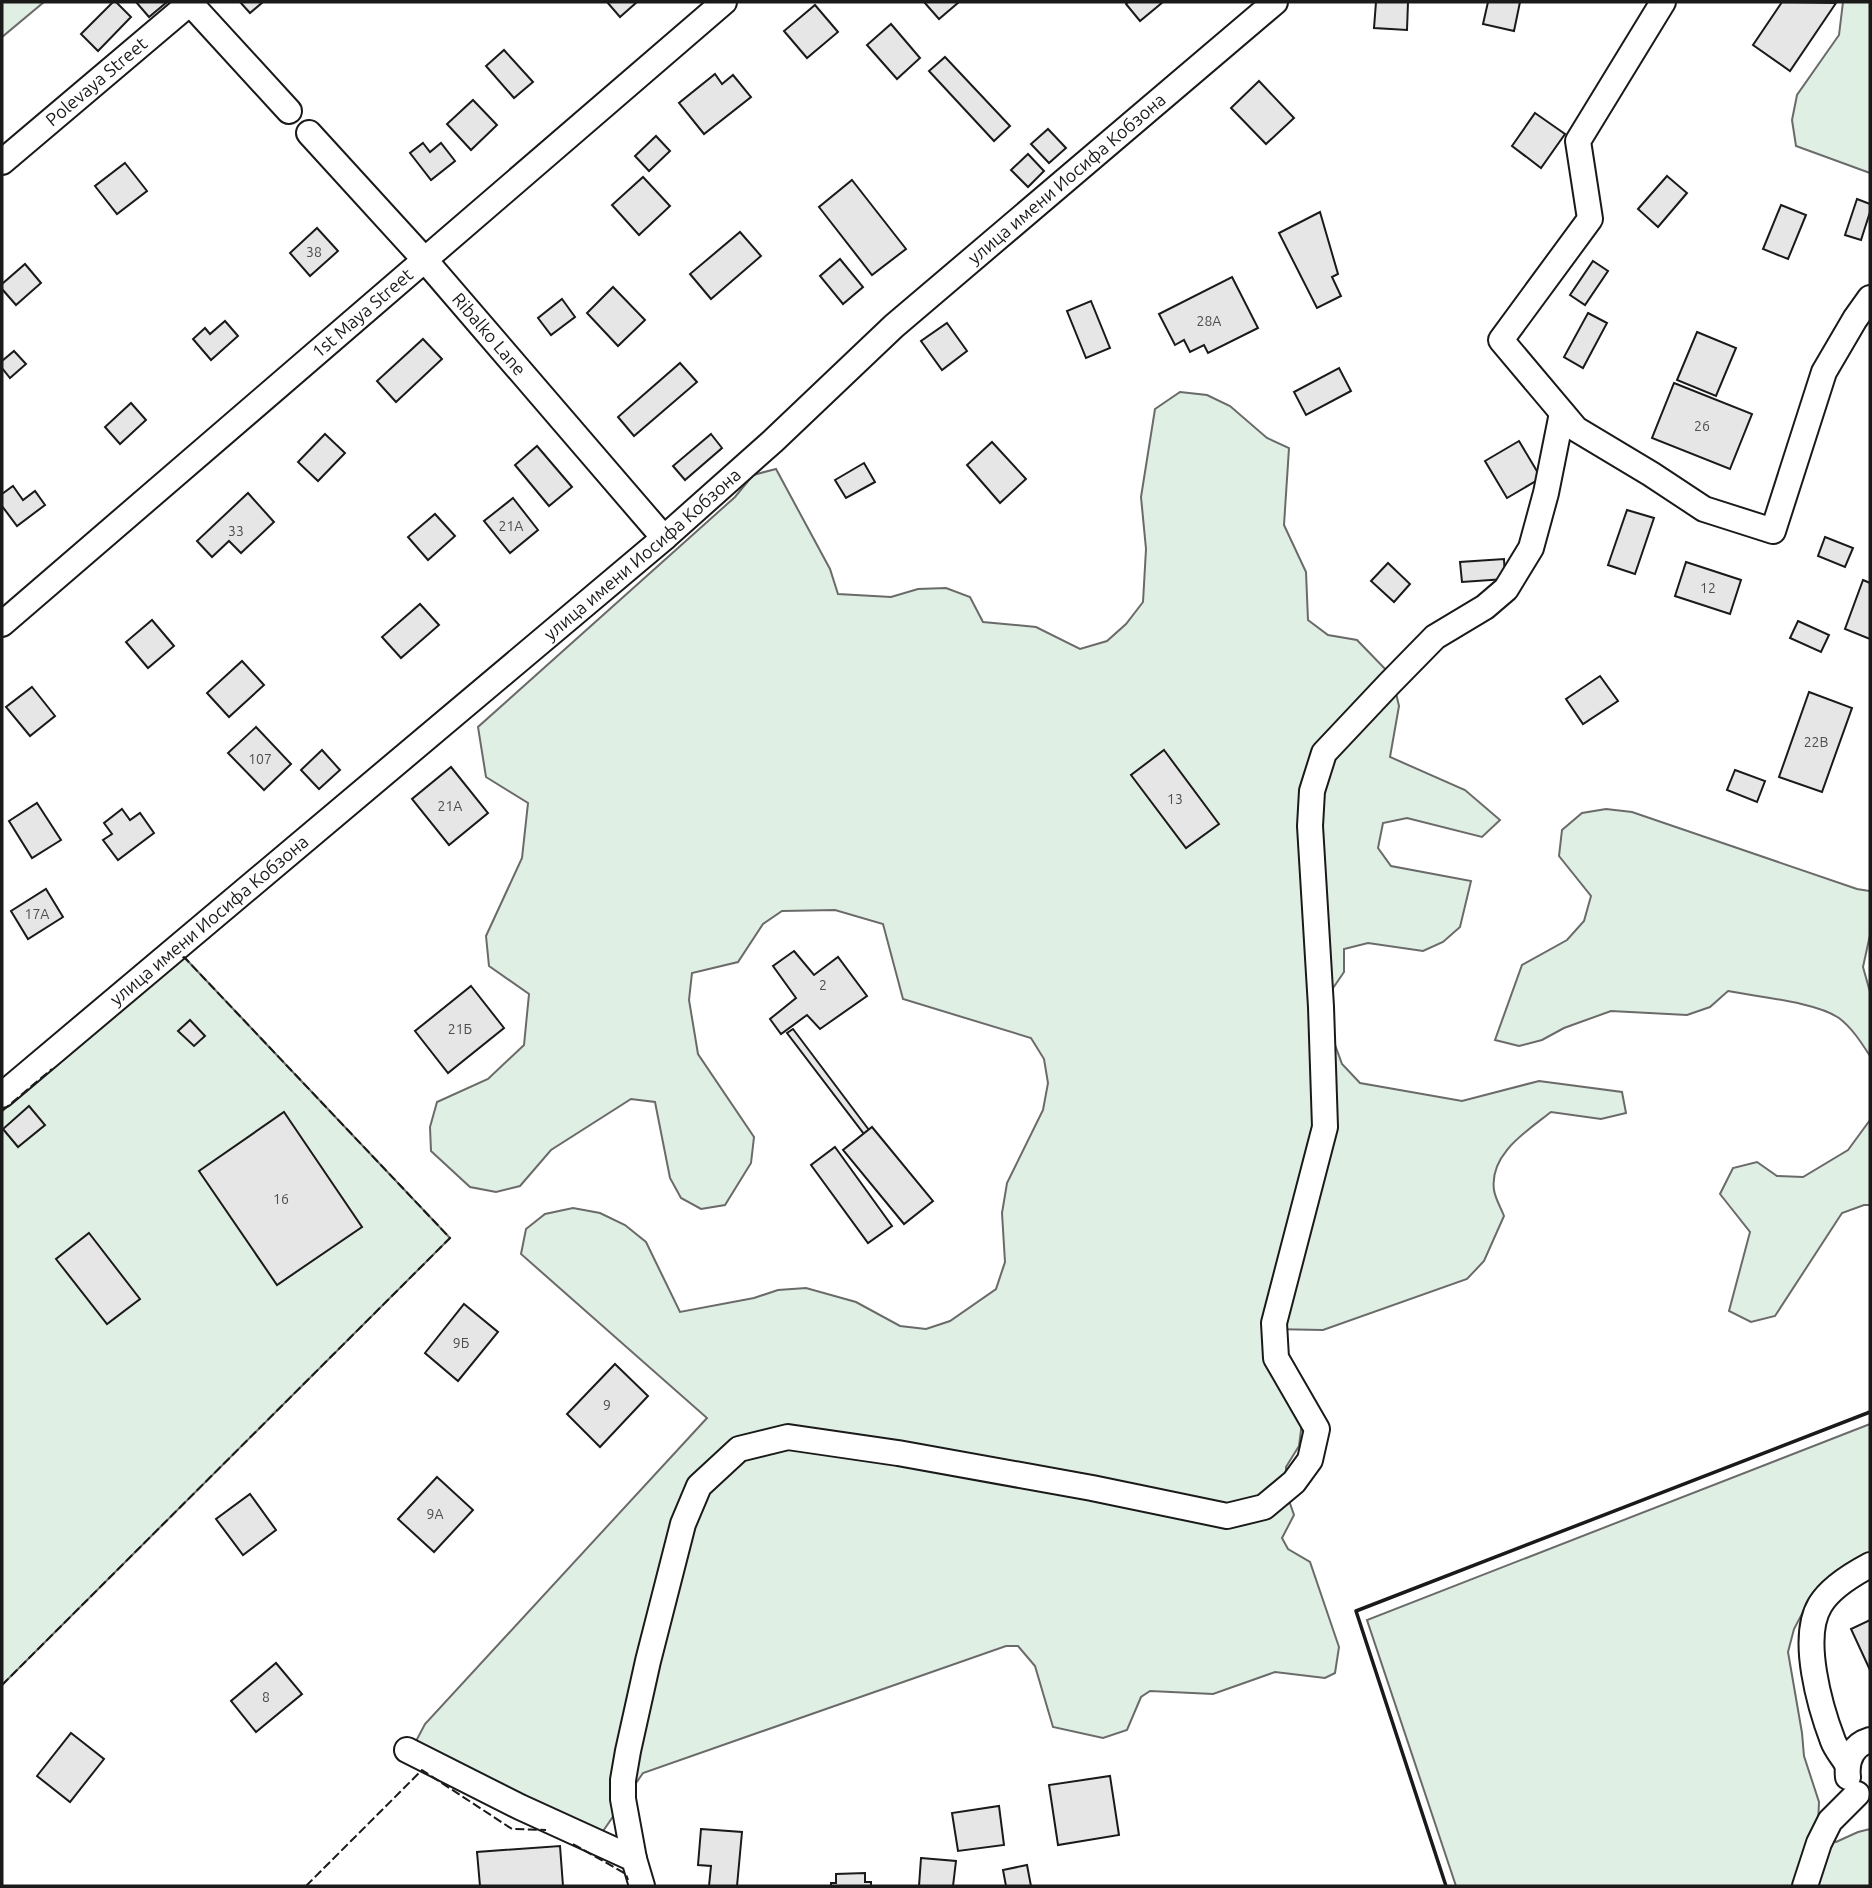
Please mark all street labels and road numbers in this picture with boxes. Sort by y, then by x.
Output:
street label: Polevaya Street [41,33,151,129]
street label: улица имени Иосифа Кобзона [964,89,1169,268]
street label: 1st Maya Street [308,264,416,361]
street label: Ribalko Lane [449,288,530,379]
street label: улица имени Иосифа Кобзона [539,464,744,644]
street label: улица имени Иосифа Кобзона [106,831,312,1009]

